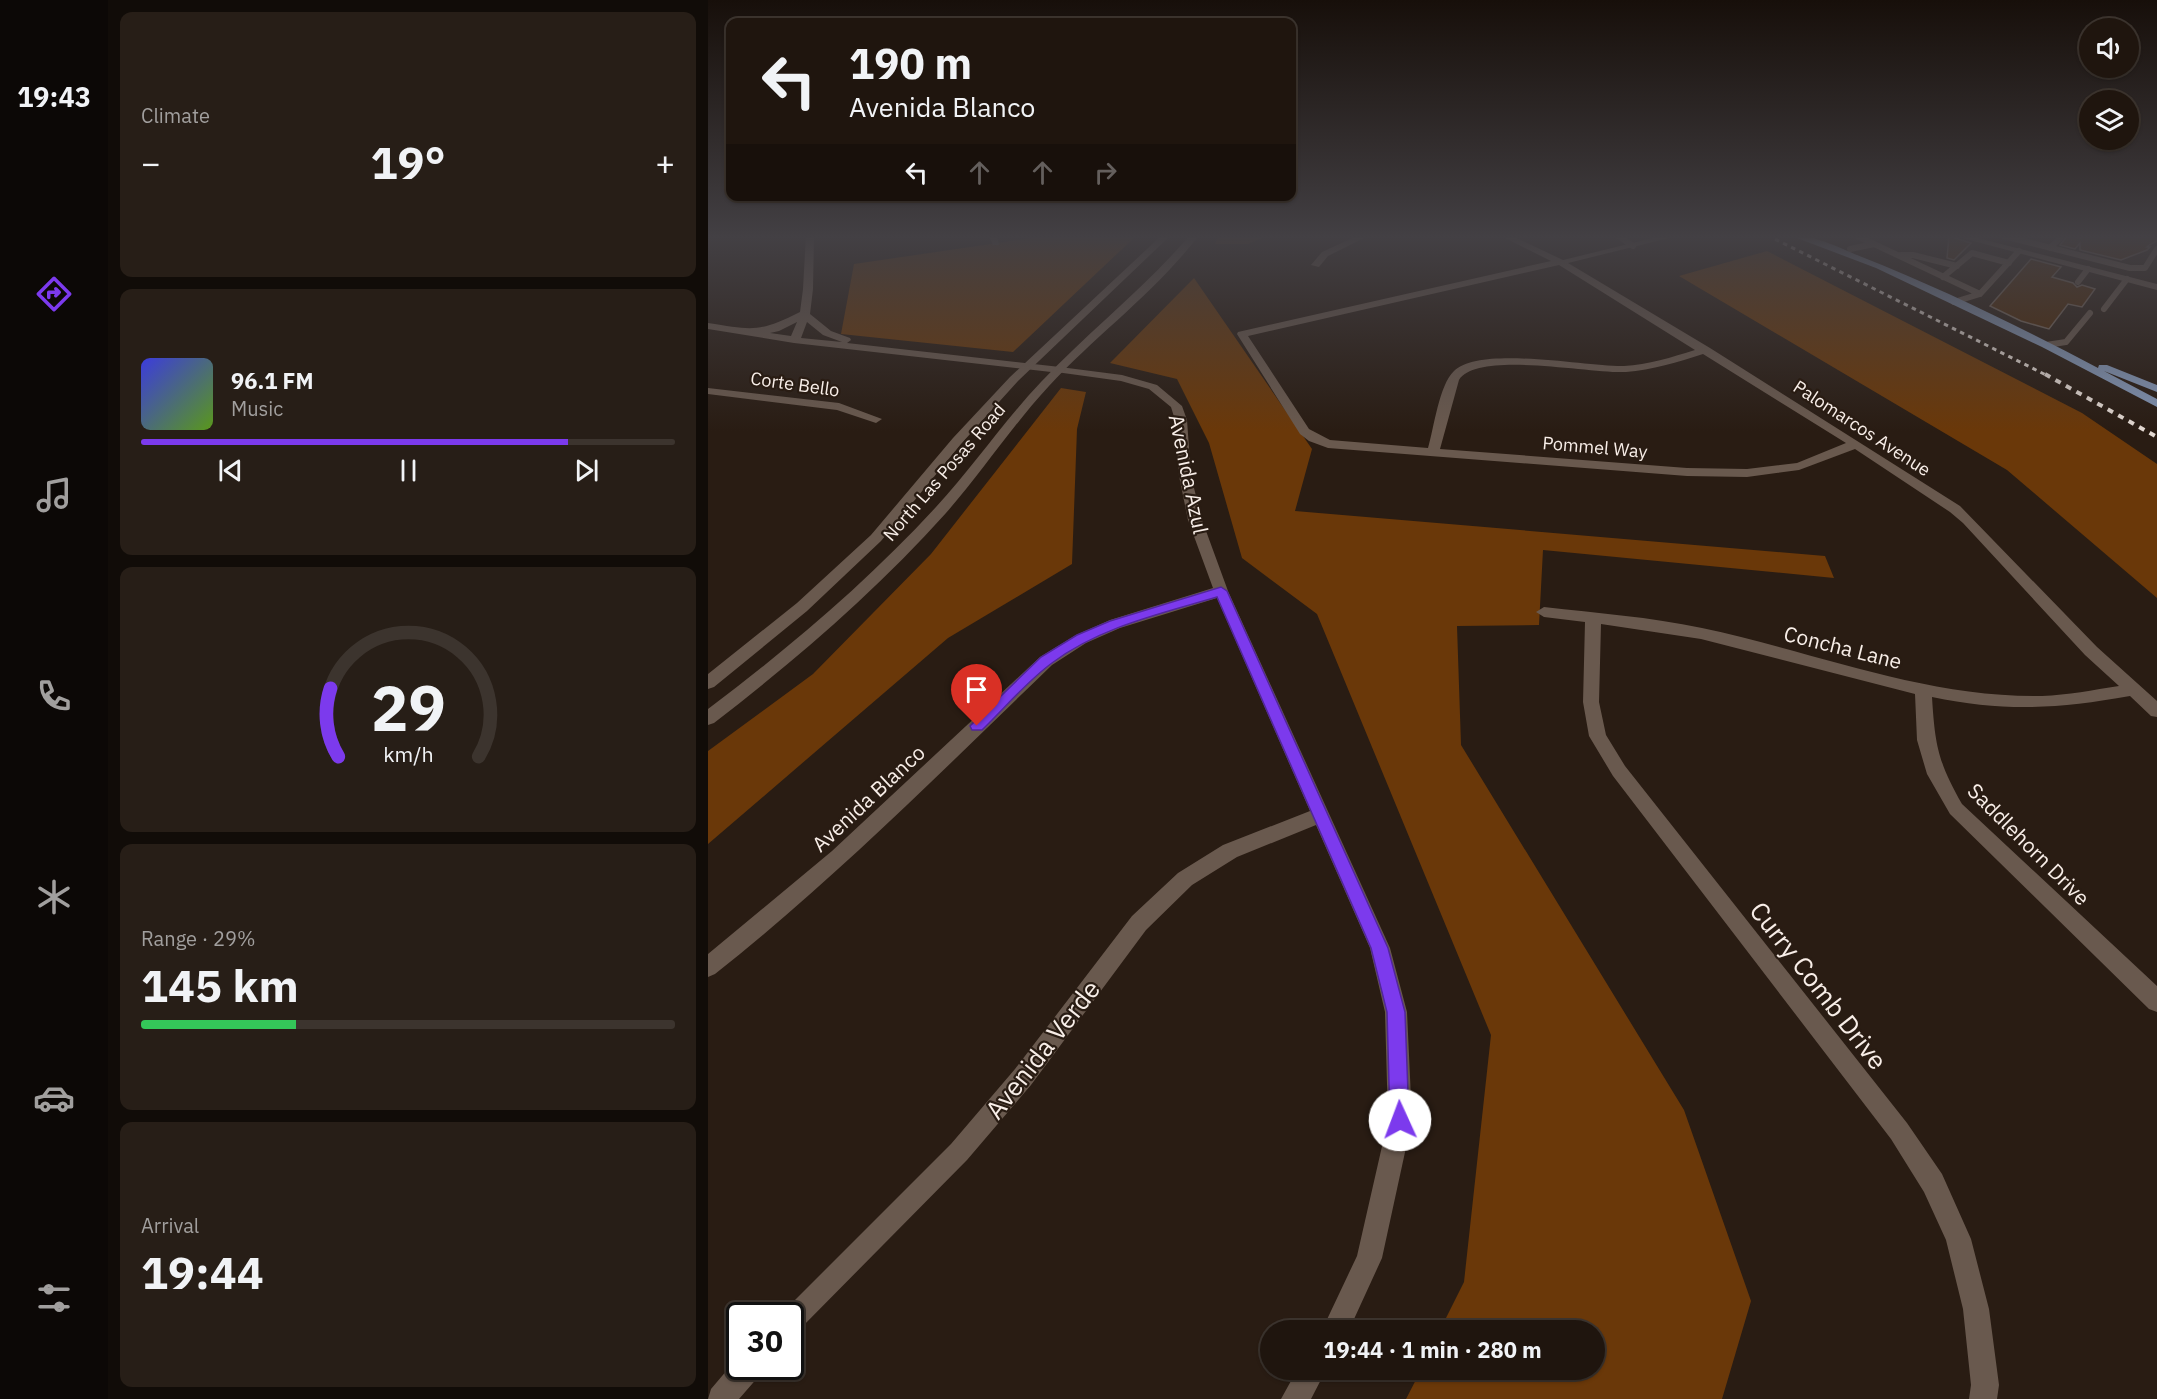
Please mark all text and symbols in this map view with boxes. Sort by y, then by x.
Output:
map controls [2079,18,2139,150]
button: sound [2079,18,2139,78]
text: 190 m [849,36,972,91]
icon: left [750,42,828,120]
text: 19:43 [17,79,91,114]
text: Avenida Blanco [849,89,1035,124]
button: layers [2079,90,2139,150]
text: Climate [141,102,210,129]
text: 19° [370,133,446,191]
text: − [141,141,161,184]
text: + [655,141,675,184]
icon: left [900,156,933,189]
icon: ahead [963,156,996,189]
icon: ahead [1026,156,1059,189]
icon: right [1089,156,1122,189]
icon: directions [33,273,75,315]
text: 96.1 FM [231,366,314,395]
street label: Corte Bello [749,366,841,402]
street label: Palomarcos Avenue [1789,375,1935,481]
text: Music [231,395,283,422]
street label: North Las Posas Road [878,398,1010,546]
street label: Avenida Azul [1163,412,1215,537]
street label: Pommel Way [1541,431,1649,463]
icon: previous [214,454,247,487]
icon: pause [392,454,425,487]
icon: next [570,454,603,487]
icon: music [33,474,75,516]
street label: Concha Lane [1781,619,1905,675]
pin [951,664,1002,726]
text: 29 [371,667,445,748]
icon: arrive [960,673,993,706]
icon: phone [33,675,75,717]
street label: Avenida Blanco [805,738,931,858]
text: km/h [383,740,433,768]
street label: Saddlehorn Drive [1962,777,2096,911]
icon: climate [33,876,75,918]
street label: Curry Comb Drive [1743,894,1895,1076]
text: Range · 29% [141,925,256,952]
text: 145 km [141,956,299,1014]
street label: Avenida Verde [977,973,1107,1125]
icon: car [33,1077,75,1119]
position arrow [1368,1088,1432,1152]
text: Arrival [141,1212,199,1239]
text: 19:44 [141,1243,264,1301]
icon: filters [33,1277,75,1319]
speed limit sign: 30 [726,1302,804,1380]
text: 19:44 · 1 min · 280 m [1323,1335,1542,1364]

